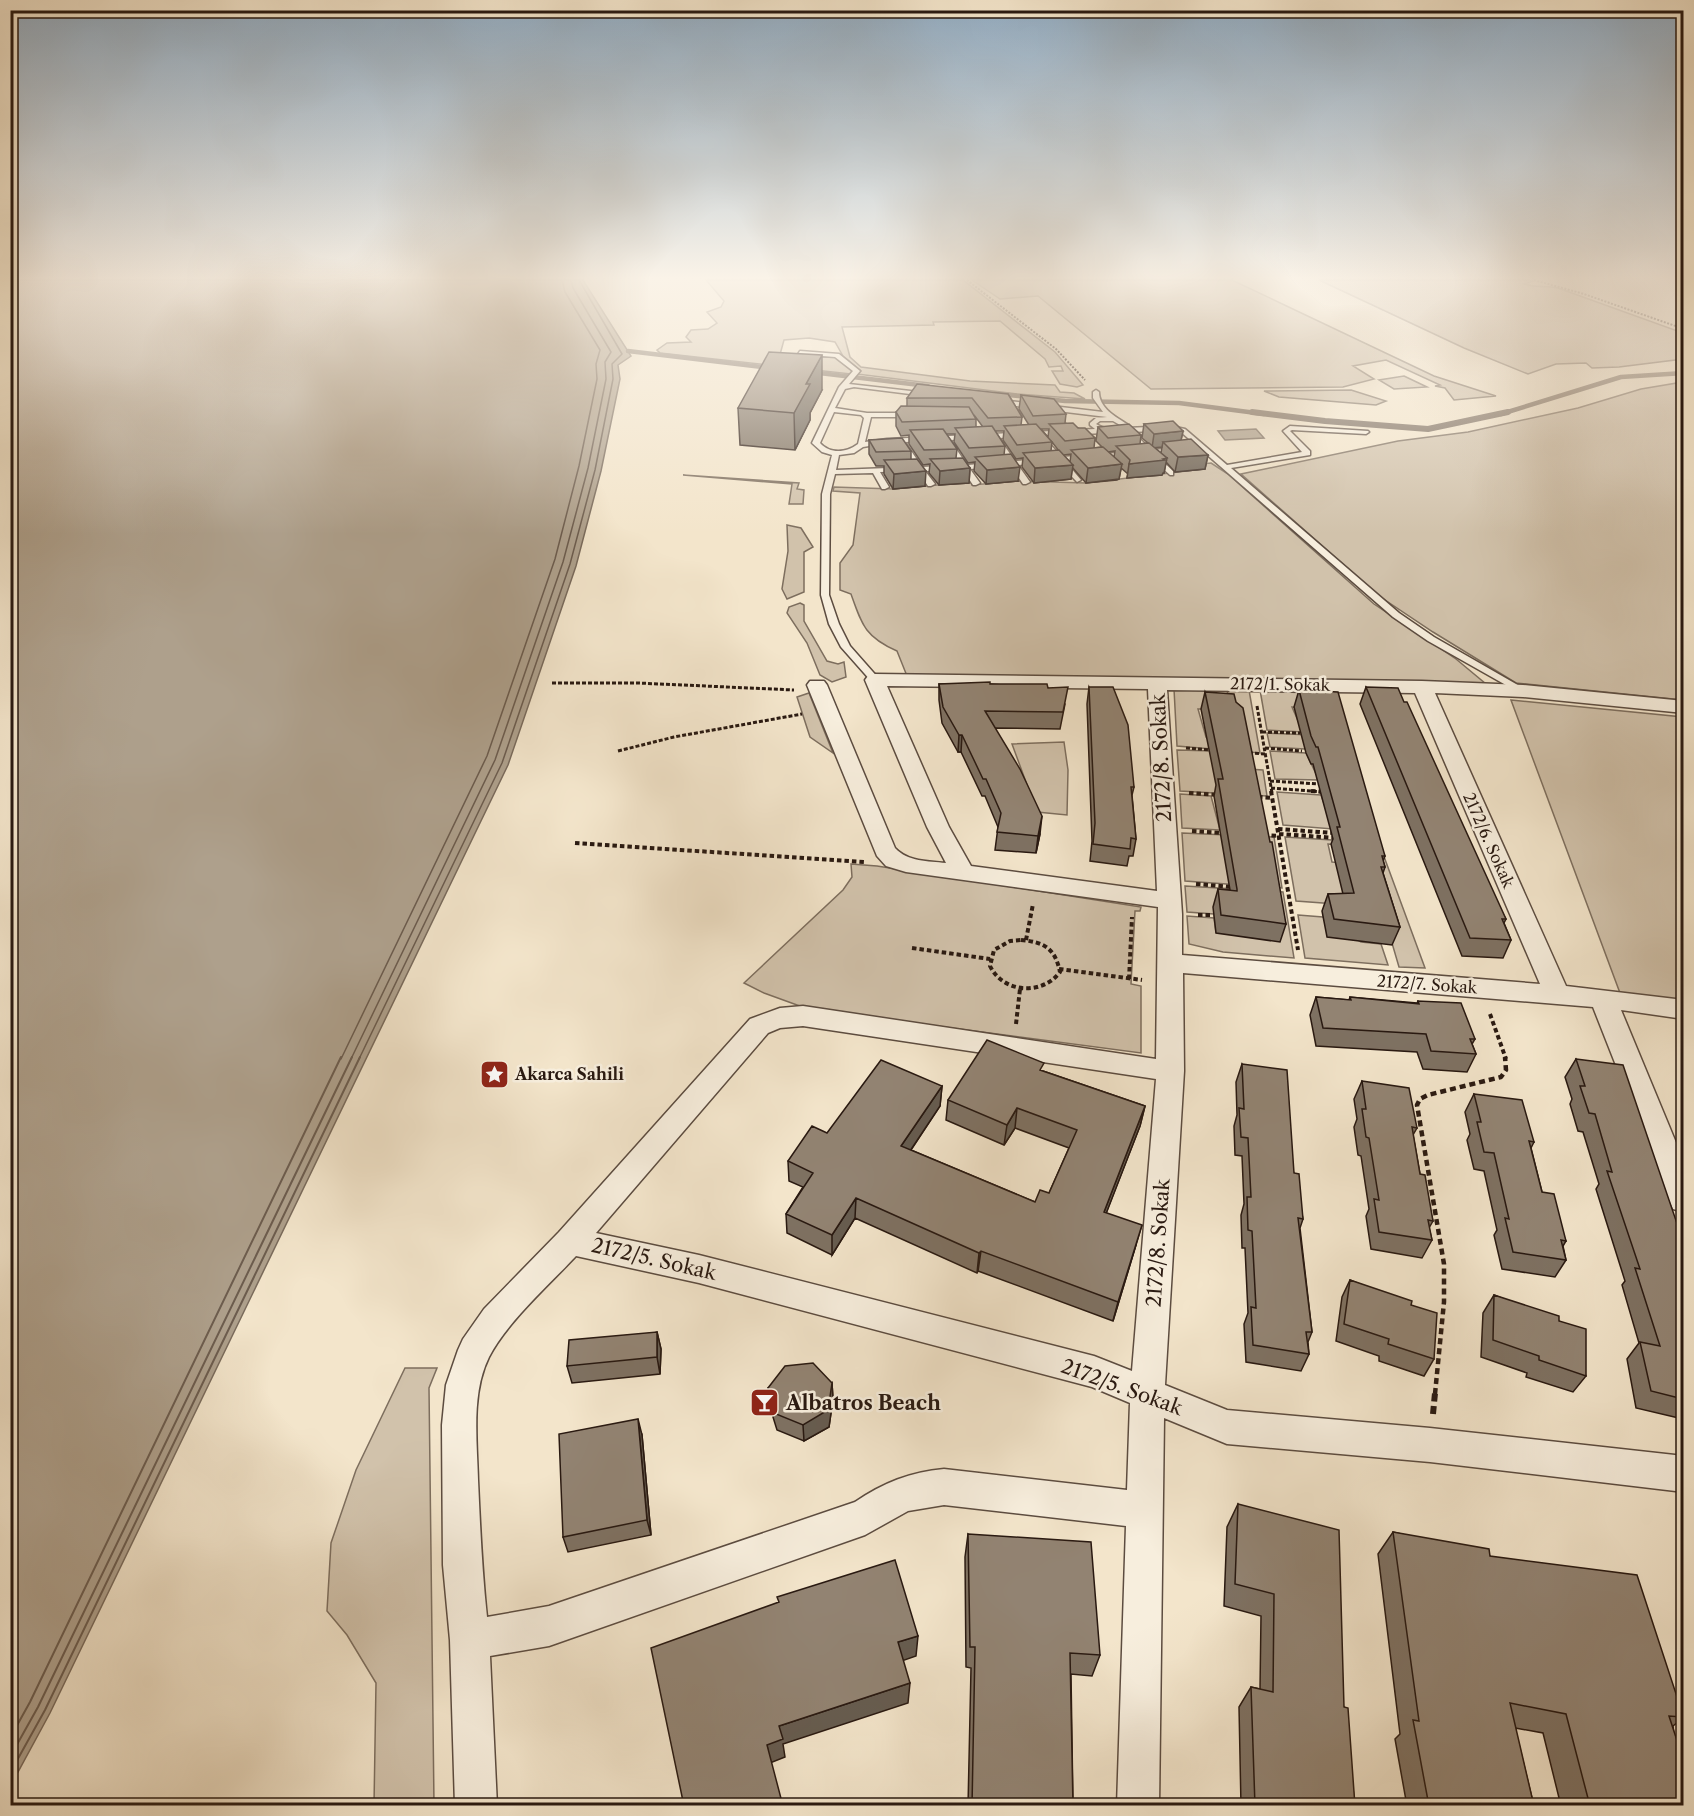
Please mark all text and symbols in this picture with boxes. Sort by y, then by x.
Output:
street label: 2172/1. Sokak [1230,673,1331,695]
street label: 2172/8. Sokak [1146,692,1176,823]
street label: 2172/6. Sokak [1459,789,1519,891]
street label: 2172/7. Sokak [1376,971,1478,998]
place icon: Akarca Sahili [478,1058,510,1090]
place label: Akarca Sahili [514,1064,624,1084]
street label: 2172/8. Sokak [1142,1177,1175,1308]
street label: 2172/5. Sokak [589,1233,720,1285]
street label: 2172/5. Sokak [1058,1354,1187,1421]
bar icon: Albatros Beach [749,1387,781,1419]
place label: Albatros Beach [785,1391,941,1415]

